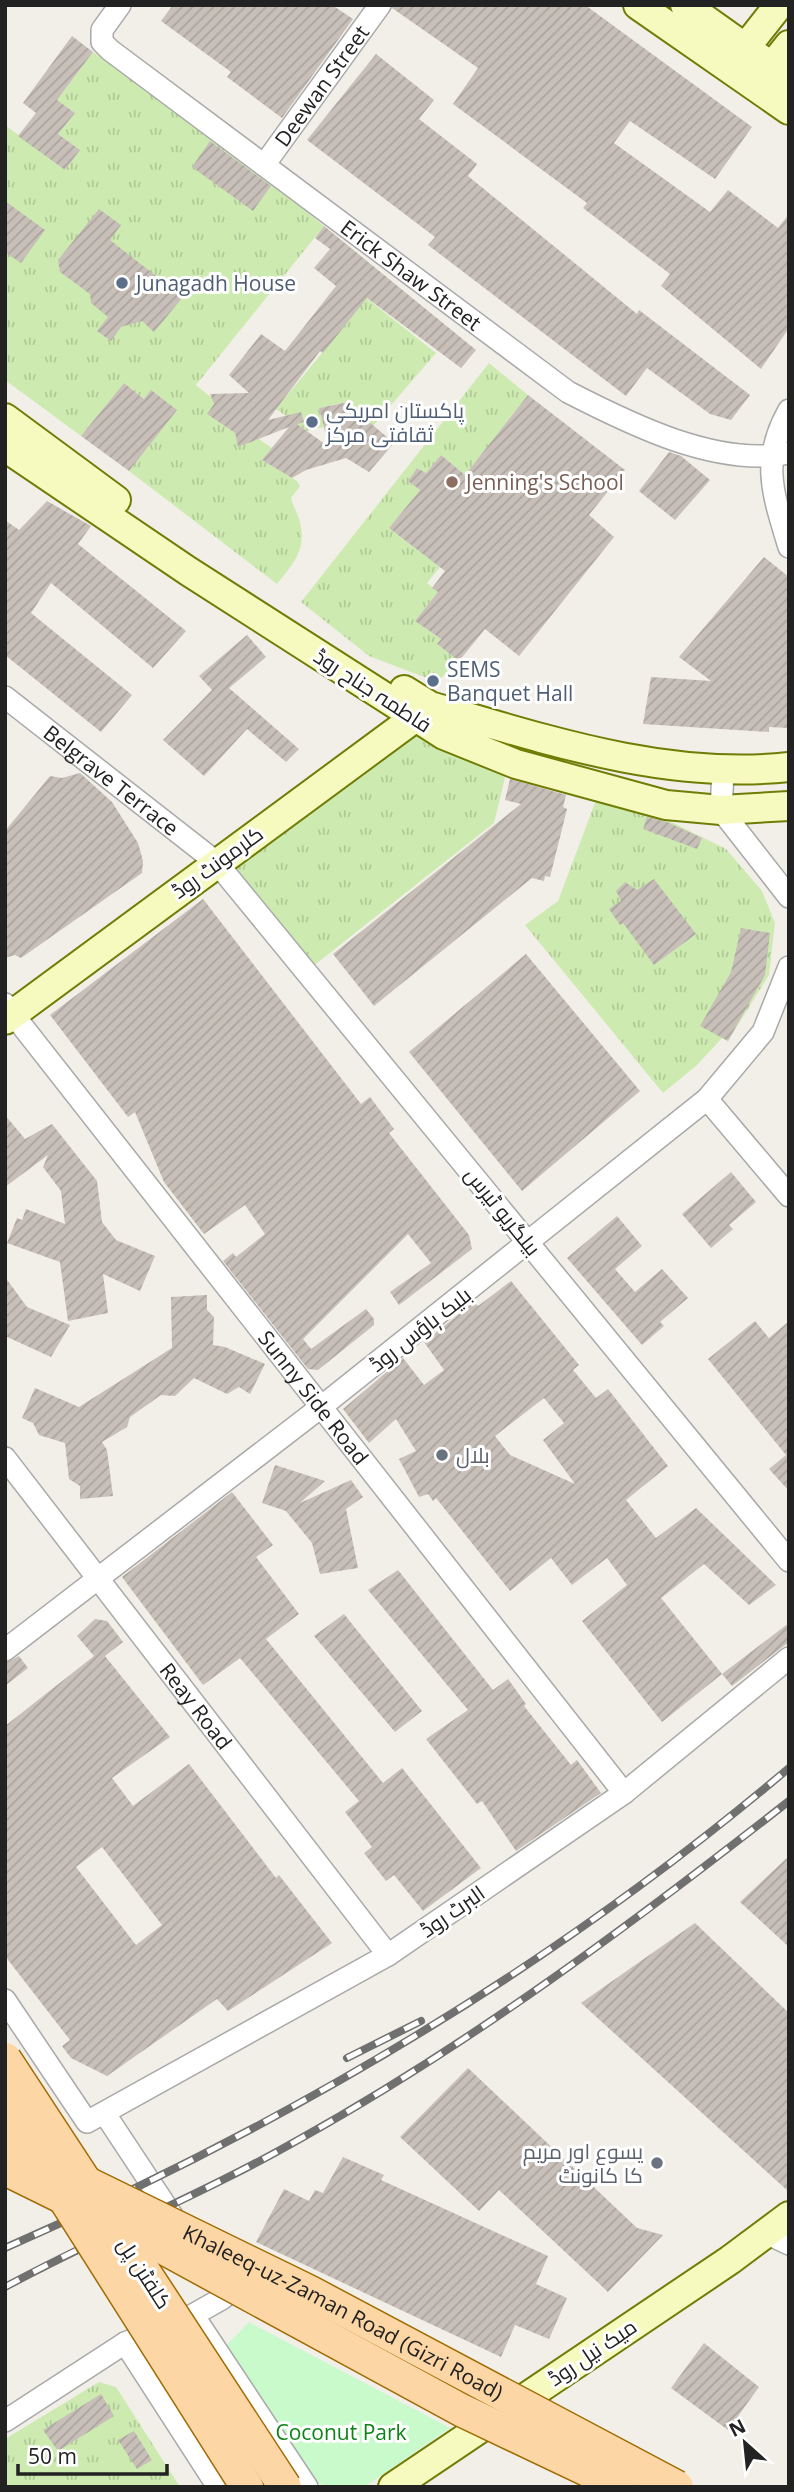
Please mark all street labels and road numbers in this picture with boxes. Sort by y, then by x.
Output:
street label: Deewan Street [268,19,375,152]
street label: Erick Shaw Street [335,213,487,337]
street label: فاطمہ جناح روڈ [308,641,437,739]
street label: Belgrave Terrace [38,719,185,842]
street label: کلرمونٹ روڈ [166,819,268,905]
street label: بیلگریو ٹیرس [459,1161,547,1261]
street label: بلیک ہاؤس روڈ [363,1280,477,1378]
street label: Sunny Side Road [252,1325,375,1470]
street label: Reay Road [154,1657,238,1755]
street label: البرٹ روڈ [414,1879,490,1943]
street label: Khaleeq-uz-Zaman Road (Gizri Road) [178,2218,508,2406]
street label: کلفٹن پل [111,2232,178,2315]
street label: میک نیل روڈ [542,2312,642,2392]

